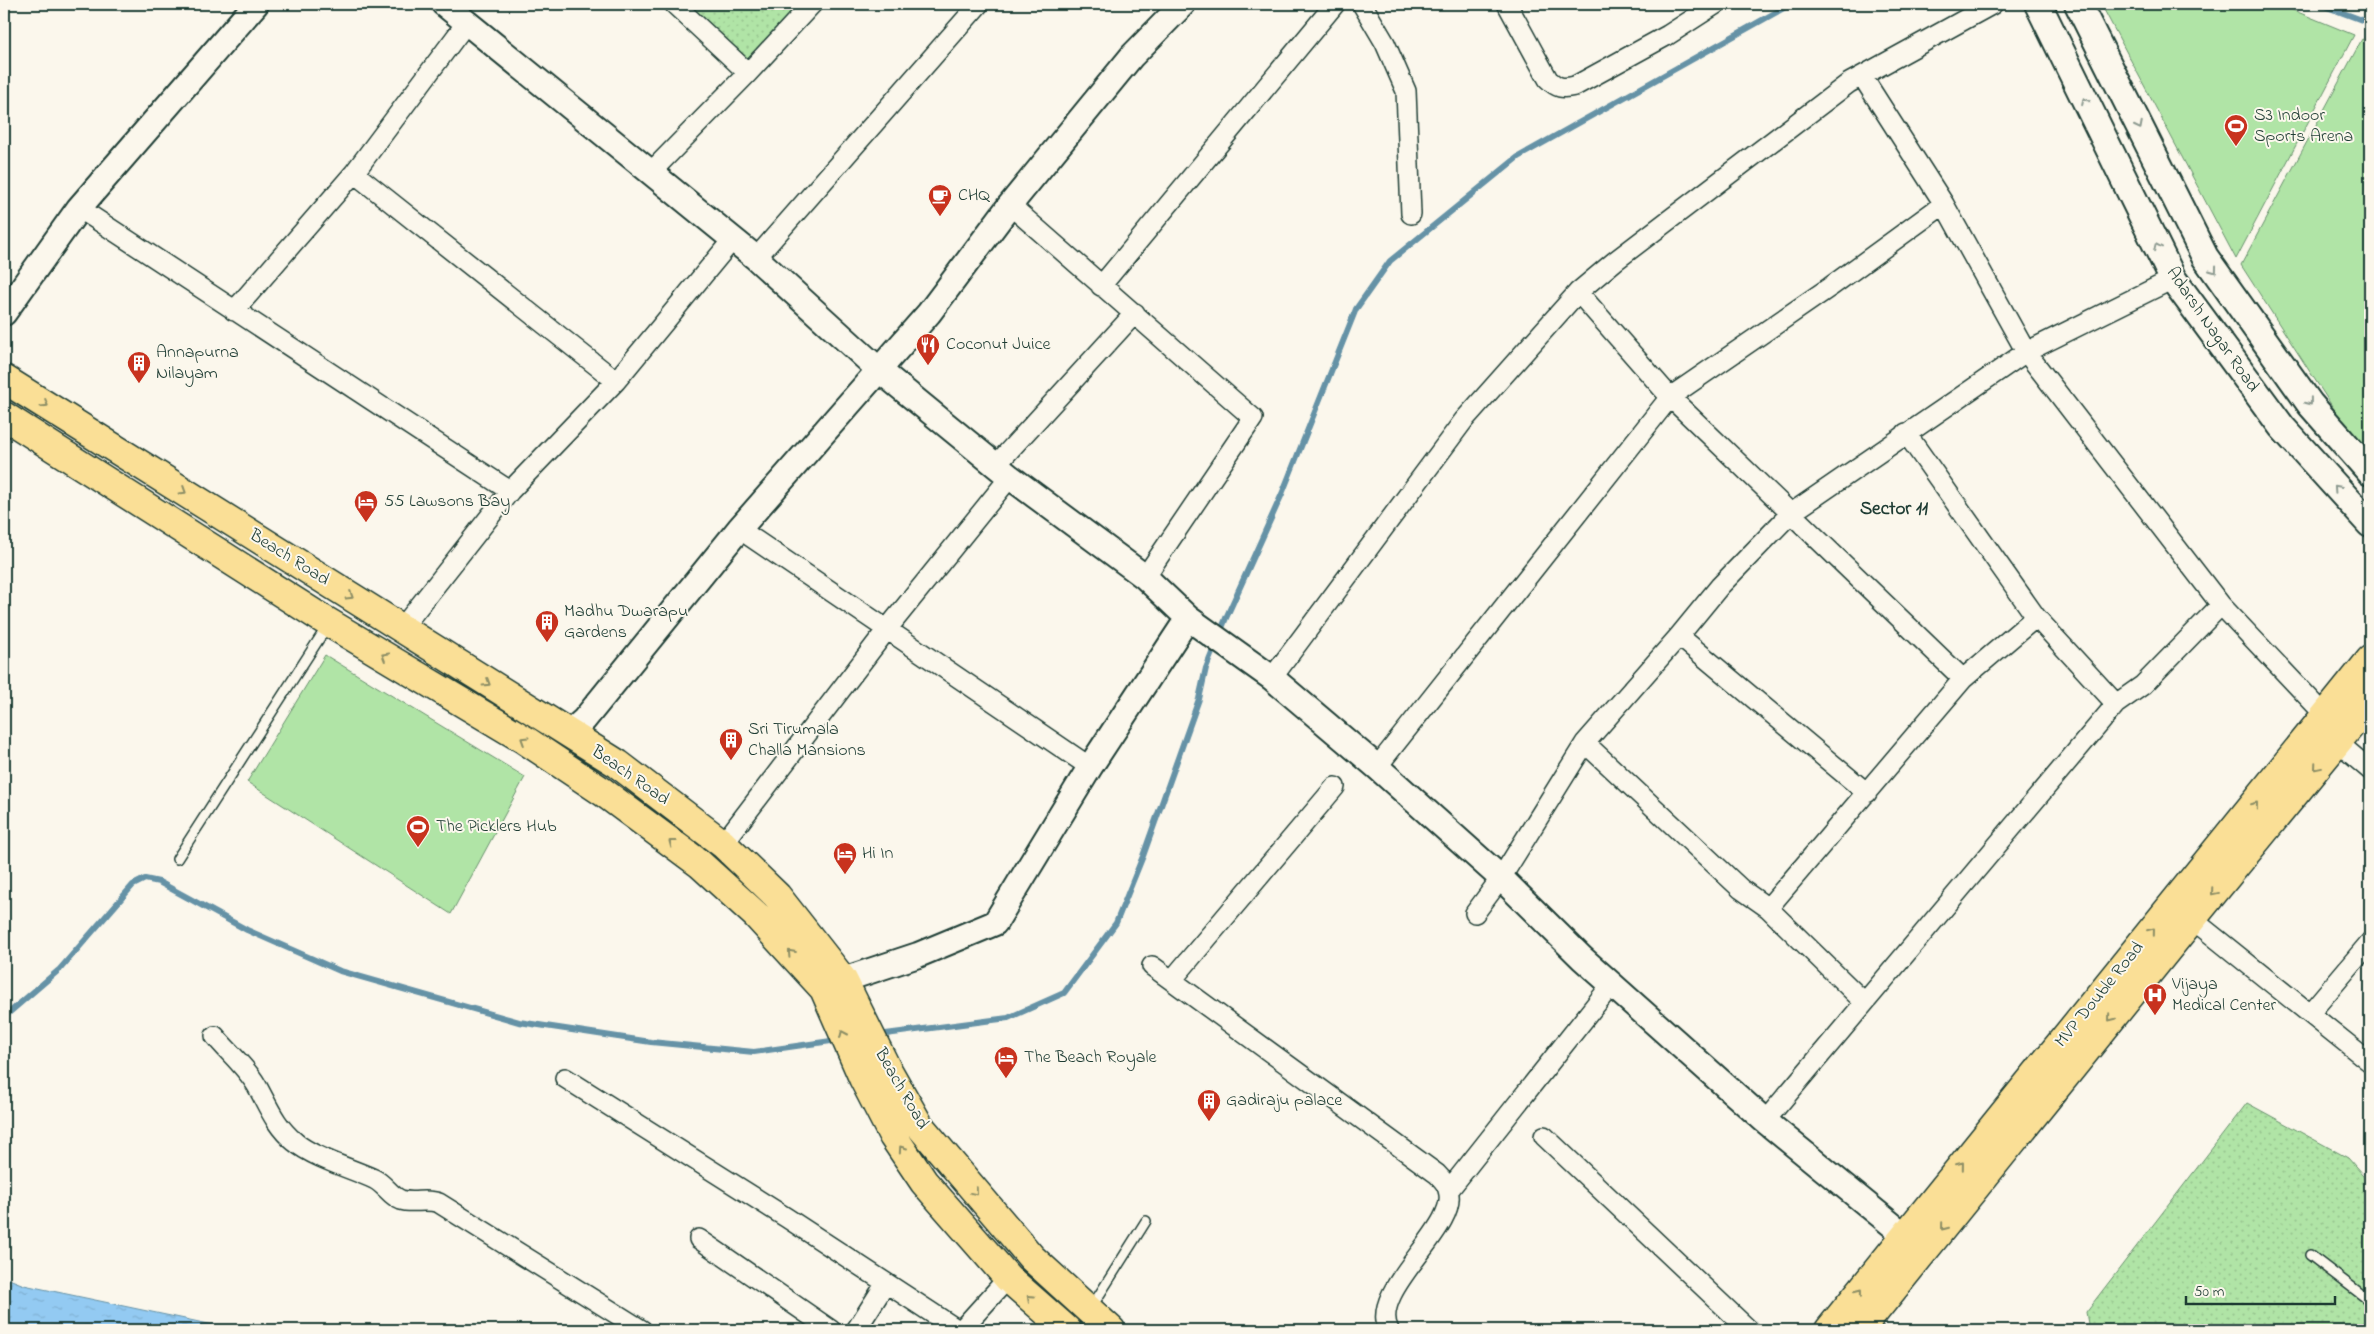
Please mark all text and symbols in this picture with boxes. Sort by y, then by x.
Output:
one-way arrow [2081,97,2092,106]
place label: S3 Indoor Sports Arena [2254,103,2353,150]
sports icon: S3 Indoor Sports Arena [2223,113,2249,147]
one-way arrow [2133,120,2143,129]
cafe icon: CHQ [927,183,953,217]
place label: CHQ [958,183,990,209]
one-way arrow [2153,243,2163,252]
street label: Adarsh Nagar Road [2158,262,2265,399]
one-way arrow [2208,264,2217,273]
restaurant icon: Coconut Juice [915,332,941,366]
place label: Coconut Juice [946,332,1052,358]
place label: Annapurna Nilayam [156,340,239,387]
building icon: Annapurna Nilayam [126,350,152,384]
one-way arrow [2303,396,2312,405]
one-way arrow [40,398,49,408]
one-way arrow [177,485,186,494]
one-way arrow [2334,485,2343,494]
hotel icon: 55 Lawsons Bay [353,489,379,523]
place label: 55 Lawsons Bay [384,489,510,515]
district label: Sector 11 [1860,496,1928,523]
street label: Beach Road [243,523,334,593]
one-way arrow [344,590,354,599]
place label: Madhu Dwarapu Gardens [564,599,688,646]
building icon: Madhu Dwarapu Gardens [534,609,560,643]
one-way arrow [382,652,391,662]
one-way arrow [481,677,491,686]
place label: Sri Tirumala Challa Mansions [748,717,866,764]
building icon: Sri Tirumala Challa Mansions [718,727,744,761]
one-way arrow [521,736,530,746]
street label: Beach Road [585,739,674,812]
one-way arrow [2314,761,2323,770]
one-way arrow [2249,801,2258,810]
sports icon: The Picklers Hub [405,814,431,848]
place label: The Picklers Hub [436,814,557,840]
one-way arrow [668,840,678,849]
hotel icon: Hi In [832,841,858,875]
place label: Hi In [862,841,893,867]
one-way arrow [2211,886,2219,895]
one-way arrow [2146,927,2155,936]
street label: MVP Double Road [2049,936,2151,1054]
one-way arrow [788,950,797,959]
place label: Vijaya Medical Center [2171,972,2277,1019]
hospital icon: Vijaya Medical Center [2142,982,2168,1016]
one-way arrow [2109,1012,2117,1021]
one-way arrow [839,1030,850,1039]
street label: Beach Road [867,1043,935,1135]
hotel icon: The Beach Royale [993,1045,1019,1079]
place label: The Beach Royale [1024,1045,1157,1071]
building icon: Gadiraju palace [1196,1088,1222,1122]
place label: Gadiraju palace [1226,1088,1343,1114]
one-way arrow [899,1145,908,1154]
one-way arrow [1956,1162,1965,1171]
one-way arrow [969,1186,977,1195]
one-way arrow [1940,1221,1949,1230]
scale bar [2186,1274,2335,1306]
text: 50 m [2194,1281,2225,1303]
one-way arrow [1854,1289,1862,1298]
one-way arrow [1027,1295,1036,1304]

